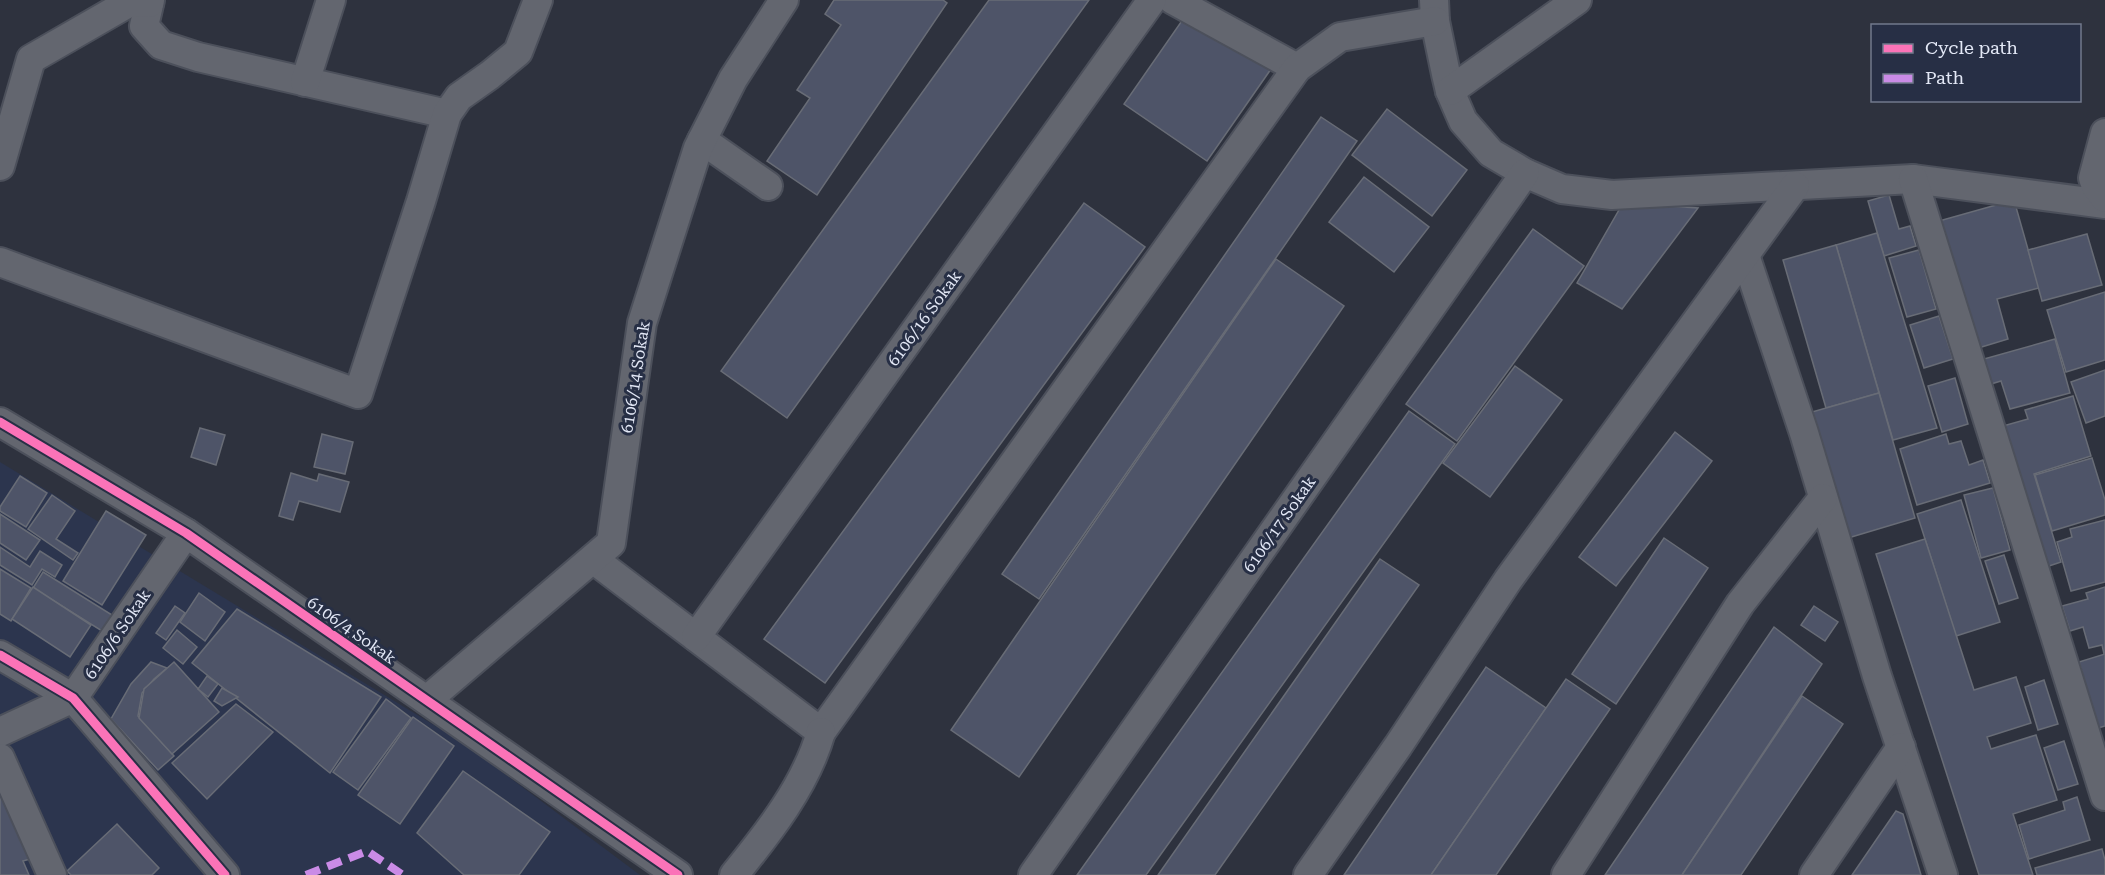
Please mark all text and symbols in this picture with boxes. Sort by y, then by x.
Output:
legend [1871,24,2081,102]
text: Cycle path [1925,37,2018,58]
text: Path [1925,67,1964,88]
street label: 6106/16 Sokak [884,267,965,370]
street label: 6106/14 Sokak [617,320,654,434]
street label: 6106/17 Sokak [1239,473,1320,576]
street label: 6106/6 Sokak [80,586,154,683]
street label: 6106/4 Sokak [304,593,400,668]

